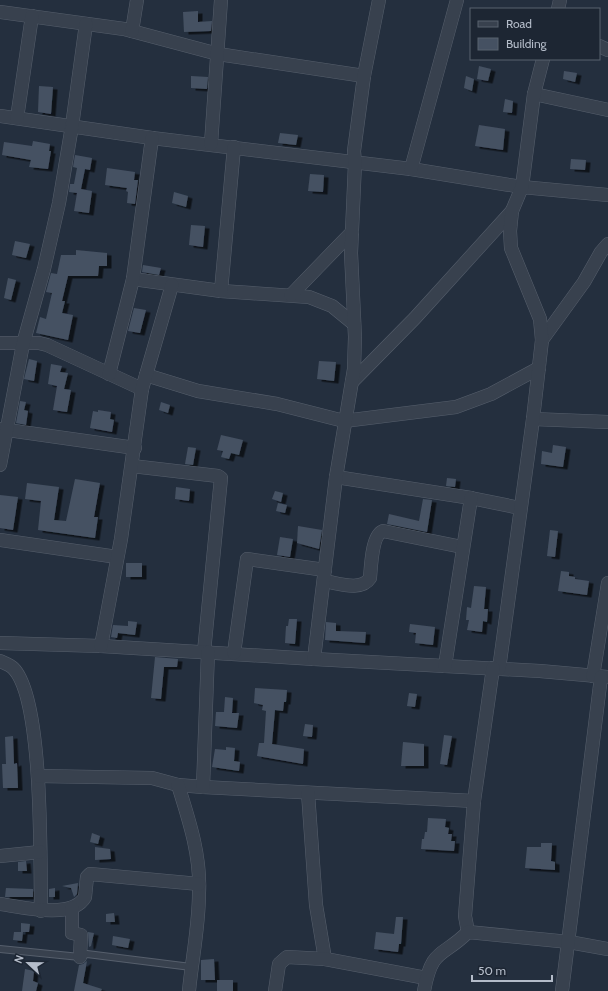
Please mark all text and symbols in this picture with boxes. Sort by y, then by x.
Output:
legend [470,8,600,60]
text: Road [506,16,532,31]
text: Building [506,36,548,51]
north arrow [8,943,48,983]
text: N [11,953,27,965]
scale bar [472,957,552,983]
text: 50 m [478,963,506,978]

